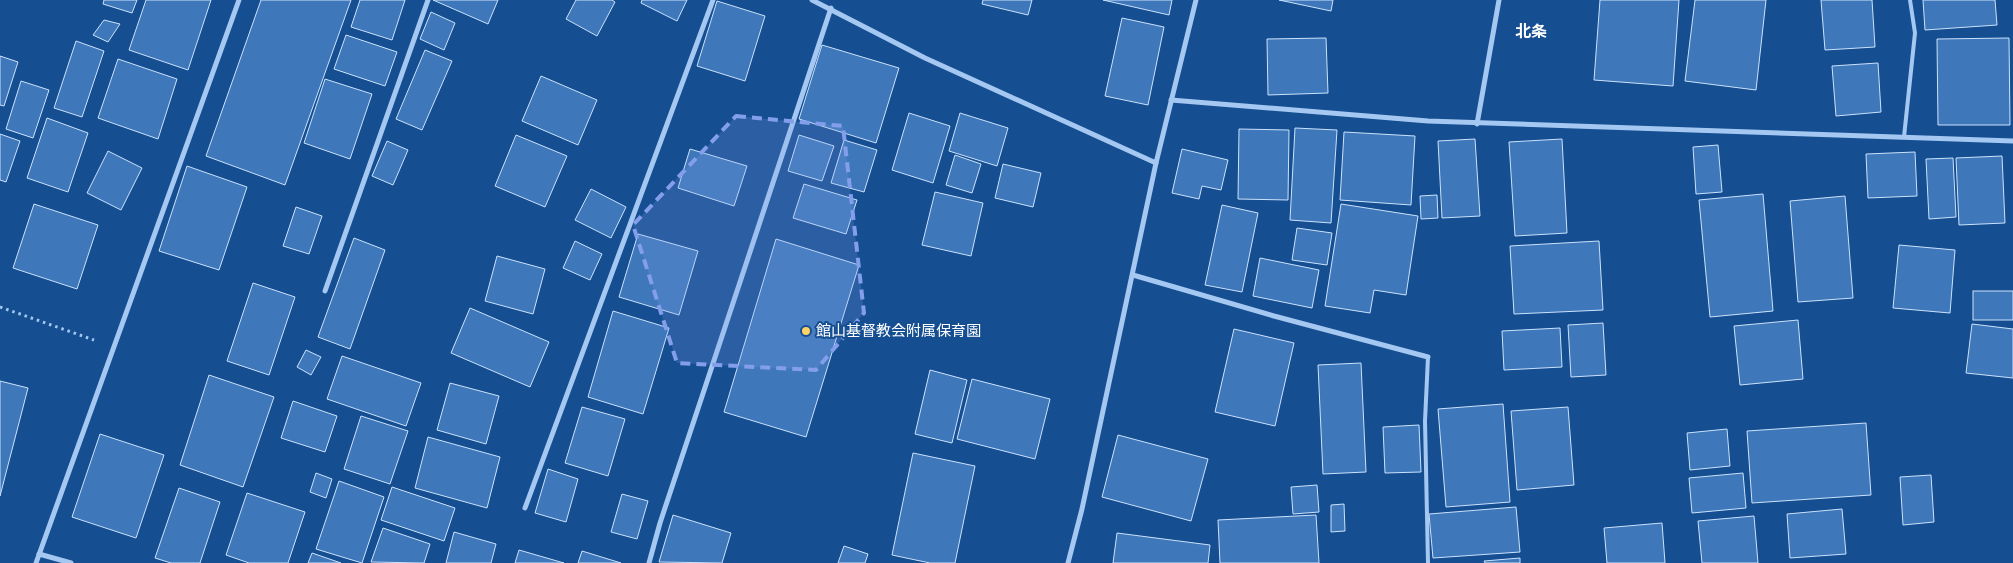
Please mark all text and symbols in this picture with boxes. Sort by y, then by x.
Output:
district label: 北条 [1515,22,1547,42]
place label: 館山基督教会附属保育園 [816,322,981,340]
marker: 館山基督教会附属保育園 [800,325,812,337]

